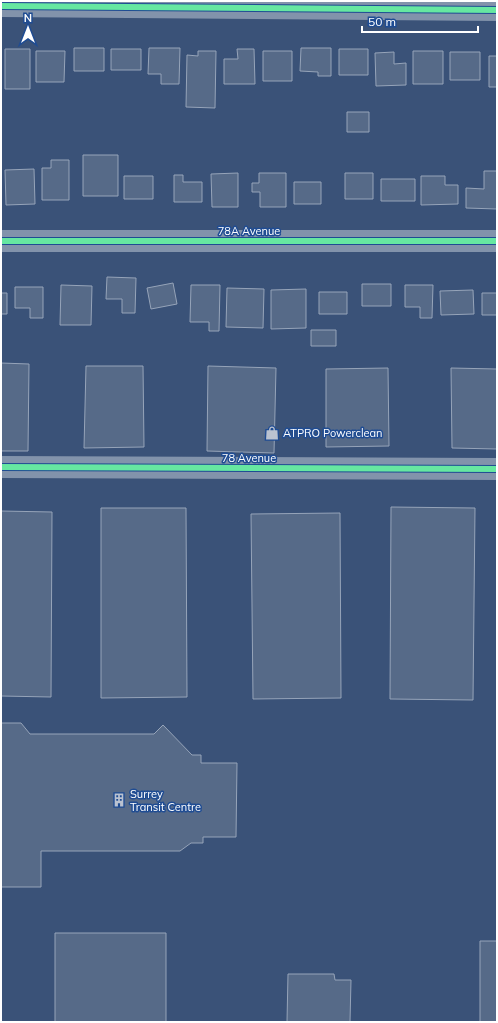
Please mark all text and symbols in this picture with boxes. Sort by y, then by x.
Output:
north arrow [8,8,48,48]
scale bar [362,8,478,34]
text: N [24,11,32,25]
text: 50 m [368,14,396,29]
street label: 78A Avenue [218,224,280,238]
shop icon: ATPRO Powerclean [264,425,280,441]
place label: ATPRO Powerclean [283,426,383,440]
street label: 78 Avenue [222,451,276,465]
place label: Surrey Transit Centre [130,787,201,814]
building icon: Surrey Transit Centre [111,792,127,808]

